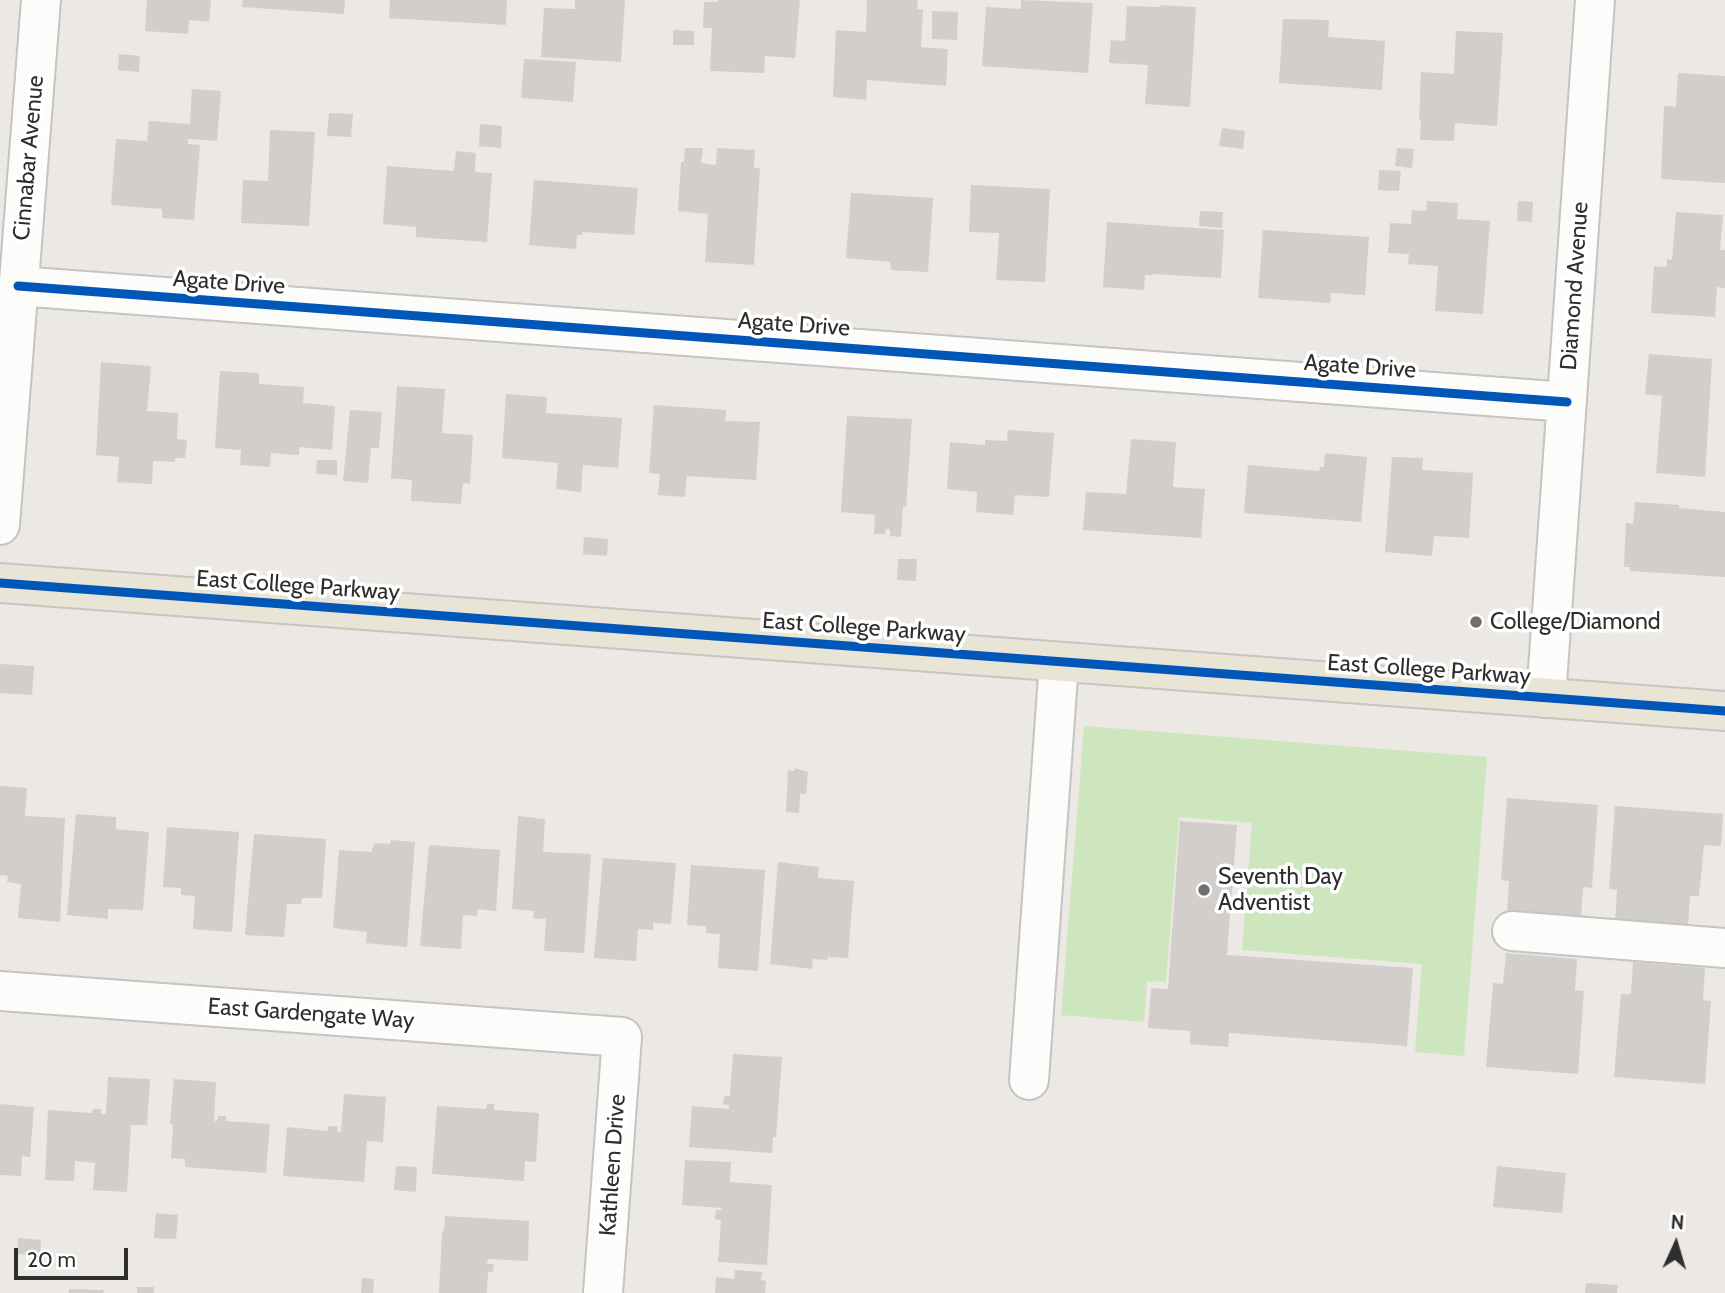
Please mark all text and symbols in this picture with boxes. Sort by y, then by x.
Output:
street label: Cinnabar Avenue [8,74,50,242]
street label: Diamond Avenue [1555,201,1595,371]
street label: Agate Drive [172,265,286,301]
street label: Agate Drive [737,307,851,343]
street label: Agate Drive [1303,349,1417,385]
street label: East College Parkway [195,565,401,607]
street label: East College Parkway [761,607,967,649]
place label: College/Diamond [1490,608,1661,636]
marker: College/Diamond [1468,614,1484,630]
street label: East College Parkway [1326,649,1532,691]
place label: Seventh Day Adventist [1218,863,1343,917]
marker: Seventh Day Adventist [1196,882,1212,898]
street label: East Gardengate Way [207,993,415,1035]
street label: Kathleen Drive [594,1093,632,1237]
north arrow [1641,1209,1711,1279]
text: N [1670,1211,1685,1234]
scale bar [18,1234,131,1278]
text: 20 m [27,1247,76,1272]

